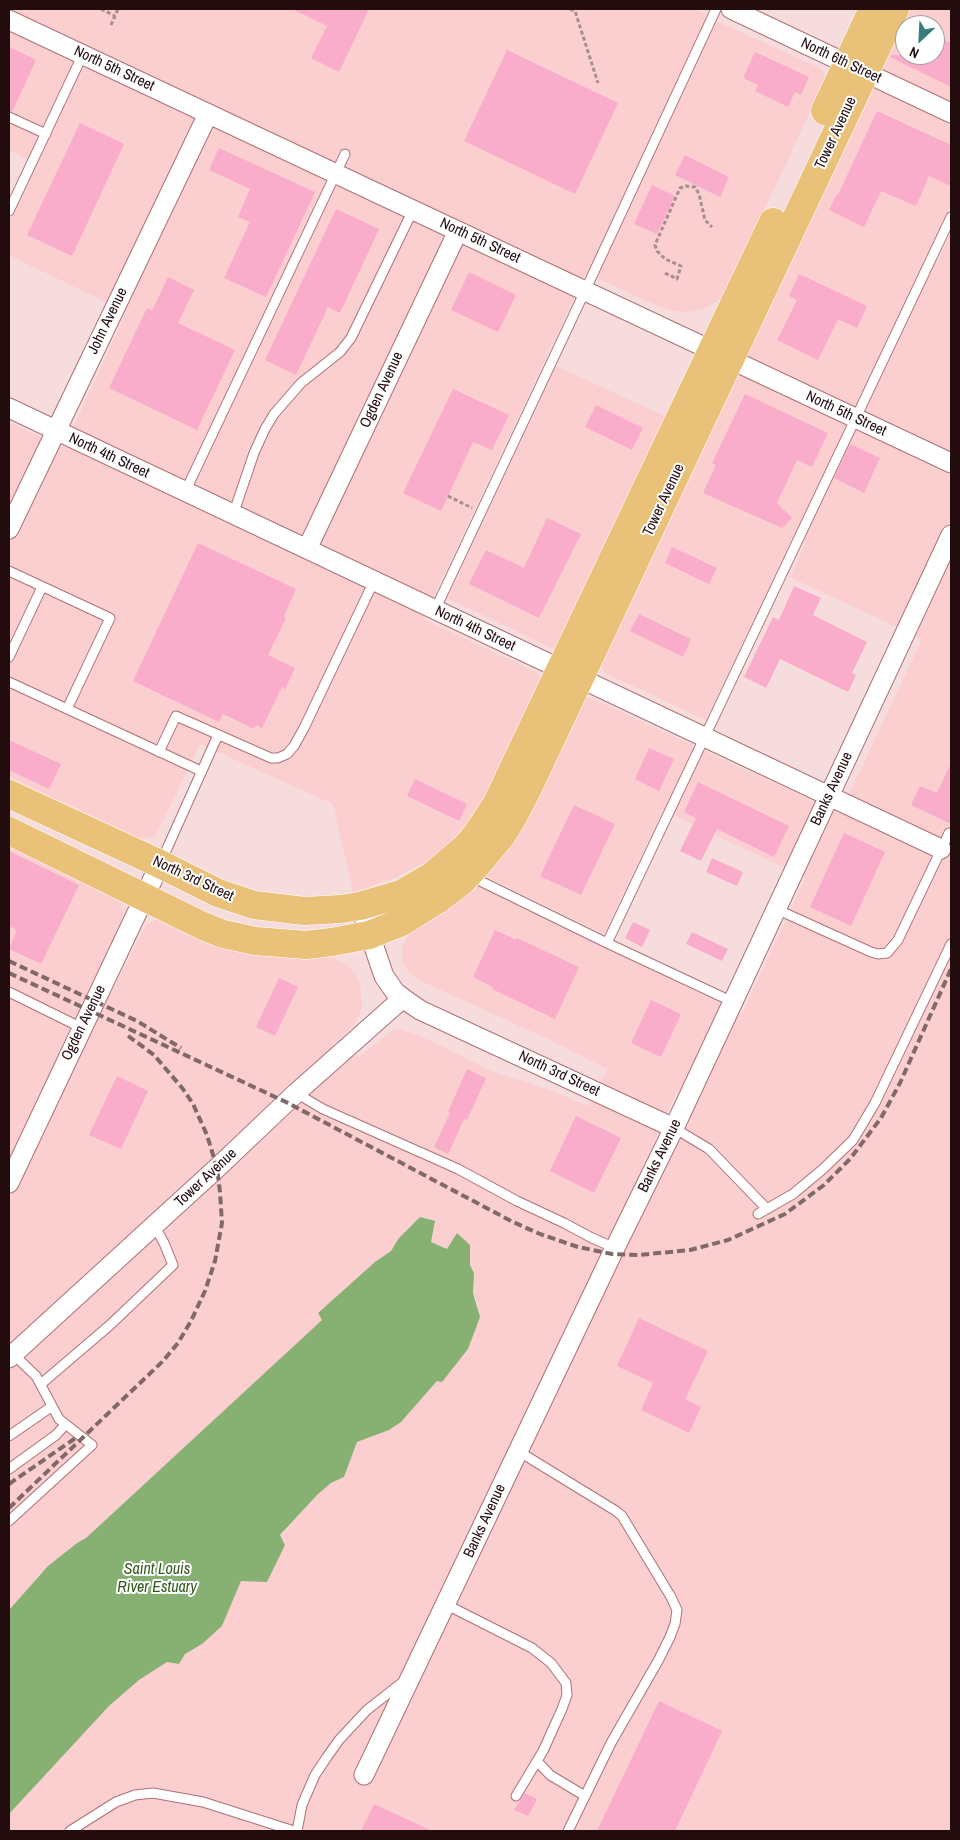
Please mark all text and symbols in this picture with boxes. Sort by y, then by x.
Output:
north arrow [895,15,945,65]
street label: North 6th Street [798,34,884,88]
street label: North 5th Street [71,42,157,96]
text: N [907,43,922,63]
street label: Tower Avenue [811,94,861,172]
street label: North 5th Street [437,214,523,268]
street label: John Avenue [84,285,132,357]
street label: Ogden Avenue [357,349,407,431]
street label: North 5th Street [803,387,889,441]
street label: North 4th Street [66,429,152,483]
street label: Tower Avenue [639,461,689,539]
street label: North 4th Street [432,602,518,656]
street label: Banks Avenue [807,749,857,829]
street label: North 3rd Street [150,852,236,906]
street label: Ogden Avenue [58,982,110,1064]
street label: North 3rd Street [516,1047,602,1101]
street label: Banks Avenue [635,1117,685,1195]
street label: Tower Avenue [171,1145,241,1211]
street label: Banks Avenue [460,1481,510,1561]
water label: Saint Louis River Estuary [117,1560,197,1598]

